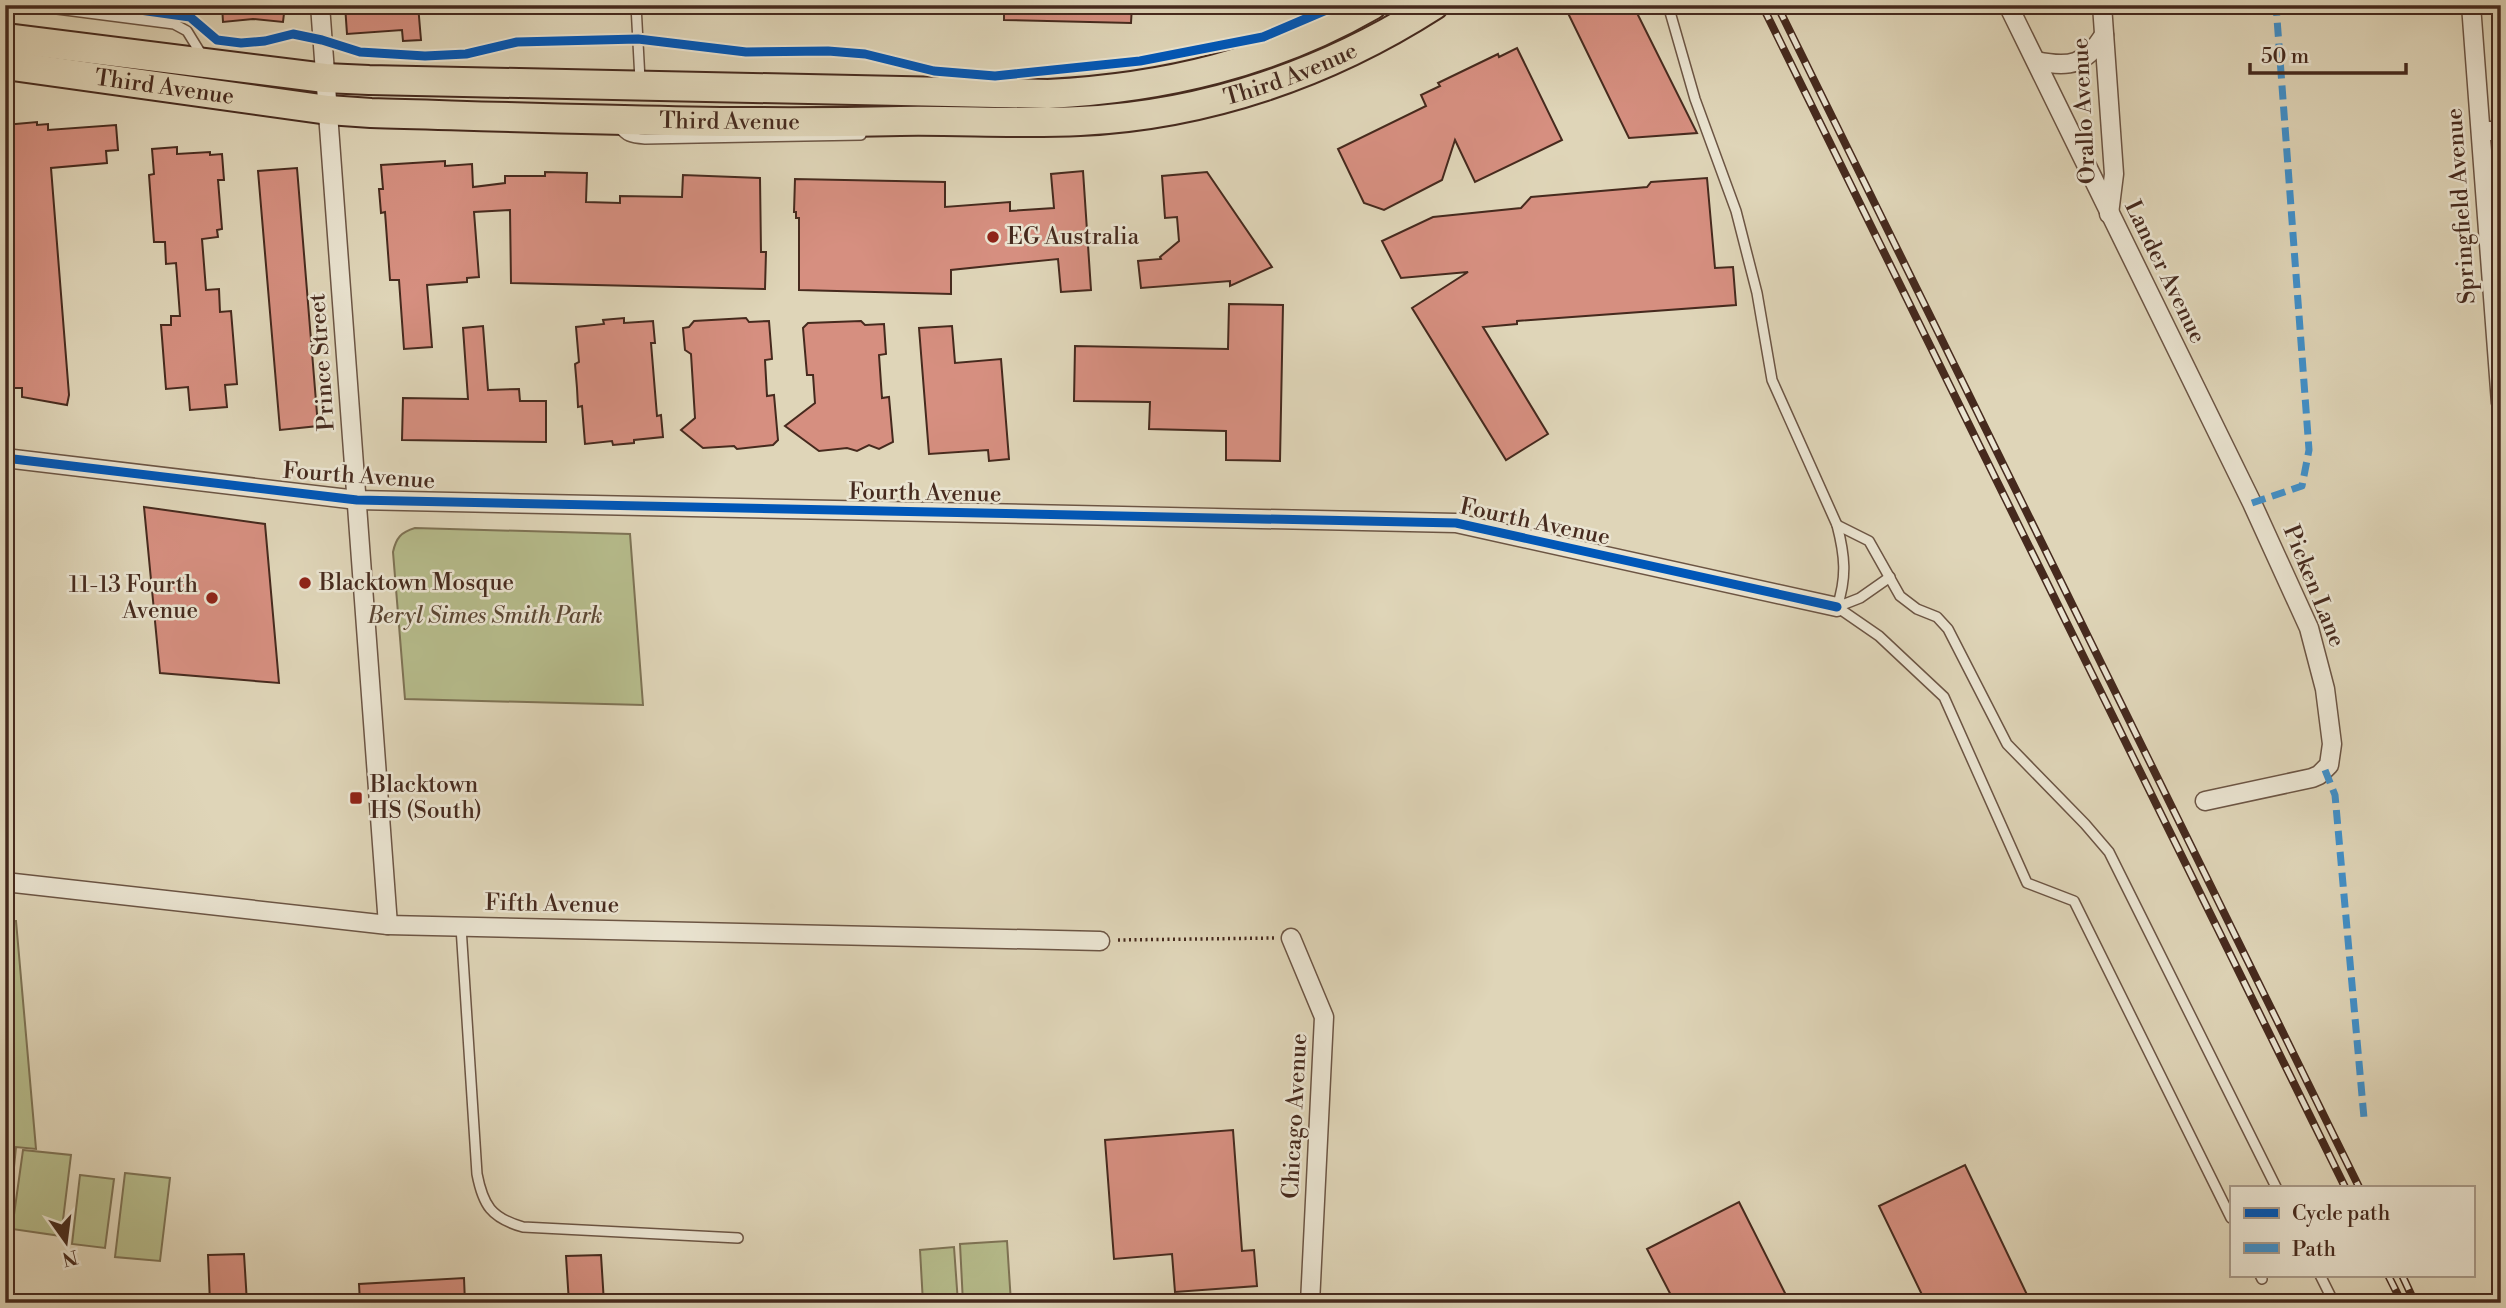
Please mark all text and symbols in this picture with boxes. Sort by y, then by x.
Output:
scale bar [2250,32,2406,76]
street label: Third Avenue [1221,36,1362,112]
street label: Orallo Avenue [2066,37,2102,185]
text: 50 m [2261,44,2309,70]
street label: Third Avenue [93,64,236,111]
street label: Third Avenue [659,107,800,136]
street label: Springfield Avenue [2440,107,2482,305]
street label: Lander Avenue [2118,196,2212,348]
place label: EG Australia [1007,223,1140,251]
marker: EG Australia [985,229,1001,245]
street label: Prince Street [303,292,341,432]
street label: Fourth Avenue [282,457,436,495]
street label: Fourth Avenue [848,478,1002,508]
street label: Fourth Avenue [1457,492,1613,552]
street label: Picken Lane [2277,521,2351,651]
place label: Blacktown Mosque [318,569,514,597]
place label: 11-13 Fourth Avenue [69,571,198,625]
marker: Blacktown Mosque [297,575,313,591]
marker: 11-13 Fourth Avenue [204,590,220,606]
park label: Beryl Simes Smith Park [367,602,602,630]
place label: Blacktown HS (South) [369,771,482,825]
marker: Blacktown HS (South) [348,790,364,806]
street label: Fifth Avenue [485,889,619,919]
street label: Chicago Avenue [1277,1033,1313,1199]
legend [2230,1186,2474,1276]
text: Cycle path [2292,1201,2391,1227]
north arrow [32,1206,102,1276]
text: Path [2292,1237,2337,1263]
text: N [60,1244,80,1271]

